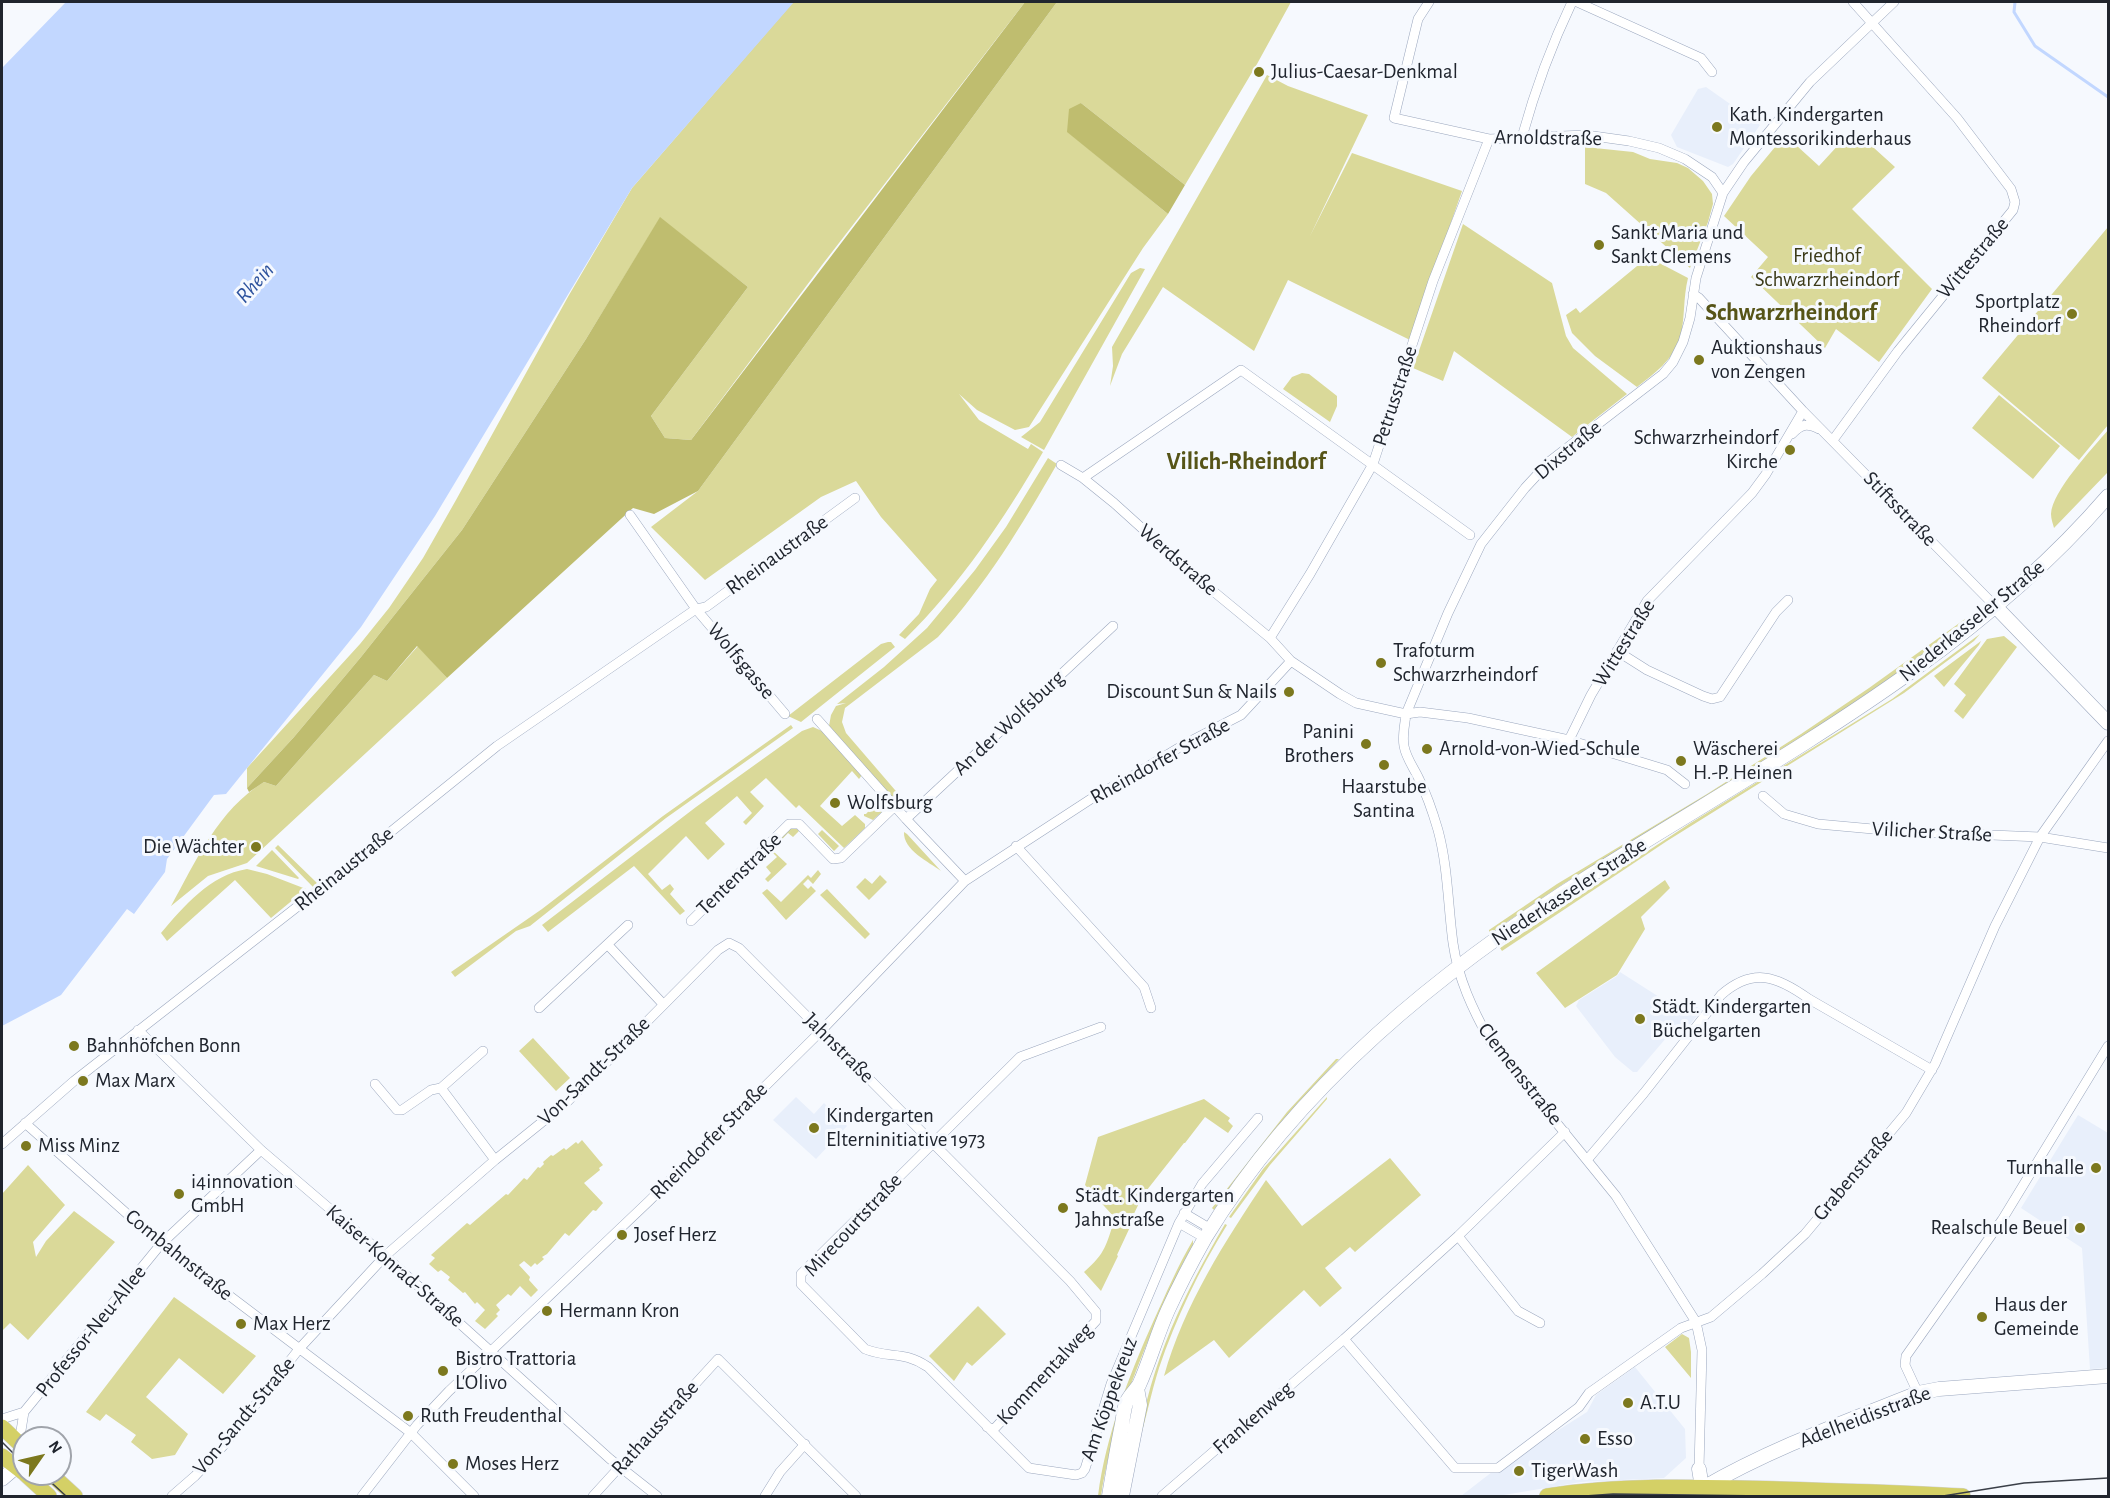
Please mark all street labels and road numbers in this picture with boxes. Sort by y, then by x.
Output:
street label: Arnoldstraße [1494,124,1602,152]
street label: Wittestraße [1932,212,2014,304]
street label: Petrusstraße [1367,343,1423,449]
street label: Dixstraße [1529,415,1607,485]
street label: Stiftsstraße [1858,466,1942,552]
street label: Rheinaustraße [721,509,833,601]
street label: Werdstraße [1133,519,1223,601]
street label: Niederkasseler Straße [1894,555,2050,687]
street label: Wittestraße [1587,594,1661,692]
street label: Wolfsgasse [702,618,780,704]
street label: An der Wolfsburg [948,665,1070,781]
street label: Rheindorfer Straße [1086,712,1234,810]
street label: Vilicher Straße [1871,816,1993,848]
street label: Rheinaustraße [289,821,399,917]
street label: Tentenstraße [691,827,787,921]
street label: Niederkasseler Straße [1487,832,1651,952]
street label: Jahnstraße [798,1007,880,1089]
street label: Von-Sandt-Straße [533,1011,655,1131]
street label: Clemensstraße [1472,1018,1568,1130]
street label: Rheindorfer Straße [645,1077,773,1205]
street label: Grabenstraße [1807,1124,1899,1226]
street label: Mirecourtstraße [799,1168,907,1282]
street label: Kaiser-Konrad-Straße [321,1199,469,1333]
street label: Combahnstraße [120,1204,238,1306]
street label: Professor-Neu-Allee [30,1260,152,1402]
street label: Kommentalweg [991,1318,1099,1430]
street label: Am Köppekreuz [1075,1334,1143,1464]
street label: Von-Sandt-Straße [187,1352,301,1480]
street label: Rathausstraße [606,1375,704,1481]
street label: Frankenweg [1208,1376,1298,1460]
street label: Adelheidisstraße [1796,1380,1934,1454]

